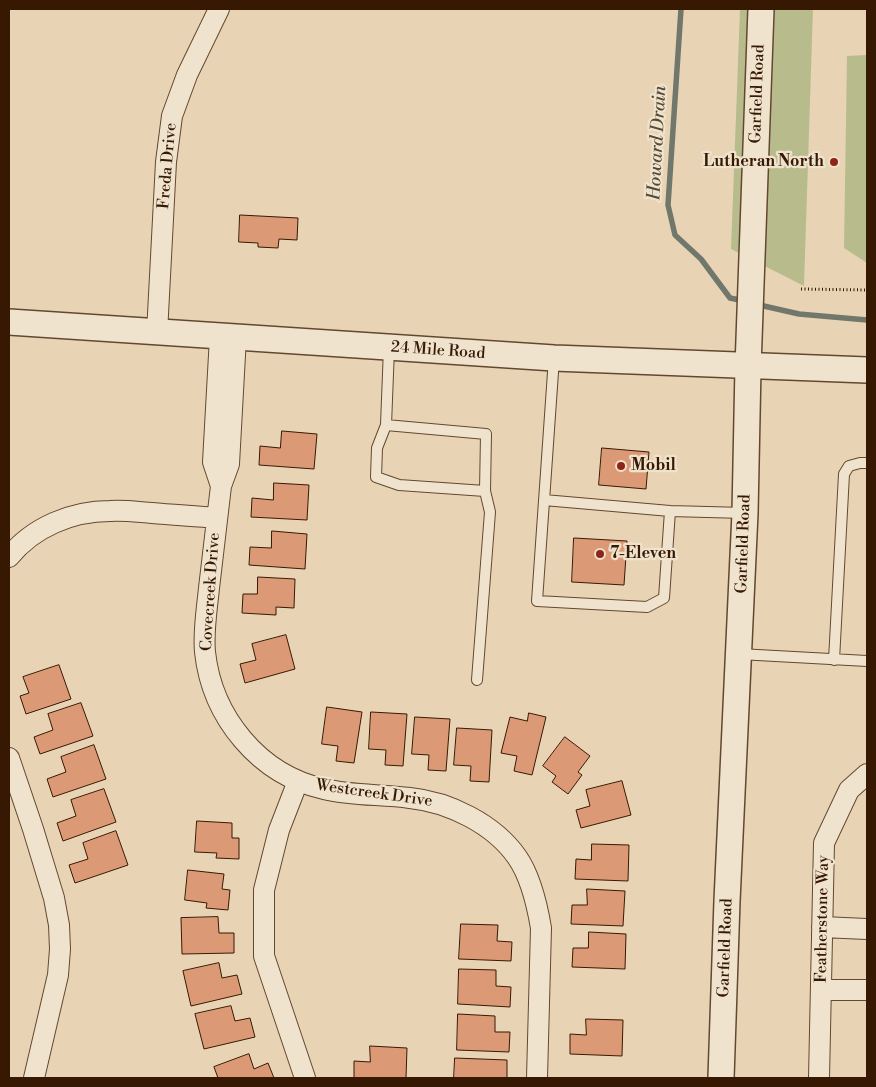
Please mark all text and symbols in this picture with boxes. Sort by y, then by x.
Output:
street label: Garfield Road [747,44,769,144]
water label: Howard Drain [644,85,672,201]
street label: Freda Drive [155,122,181,210]
place label: Lutheran North [703,152,824,172]
marker: Lutheran North [828,156,840,168]
street label: 24 Mile Road [390,338,486,364]
place label: Mobil [631,456,676,476]
marker: Mobil [615,460,627,472]
street label: Garfield Road [733,494,755,594]
street label: Covecreek Drive [197,532,225,652]
place label: 7-Eleven [610,544,676,564]
marker: 7-Eleven [594,548,606,560]
street label: Westcreek Drive [314,776,434,812]
street label: Featherstone Way [812,855,834,983]
street label: Garfield Road [715,898,737,998]

